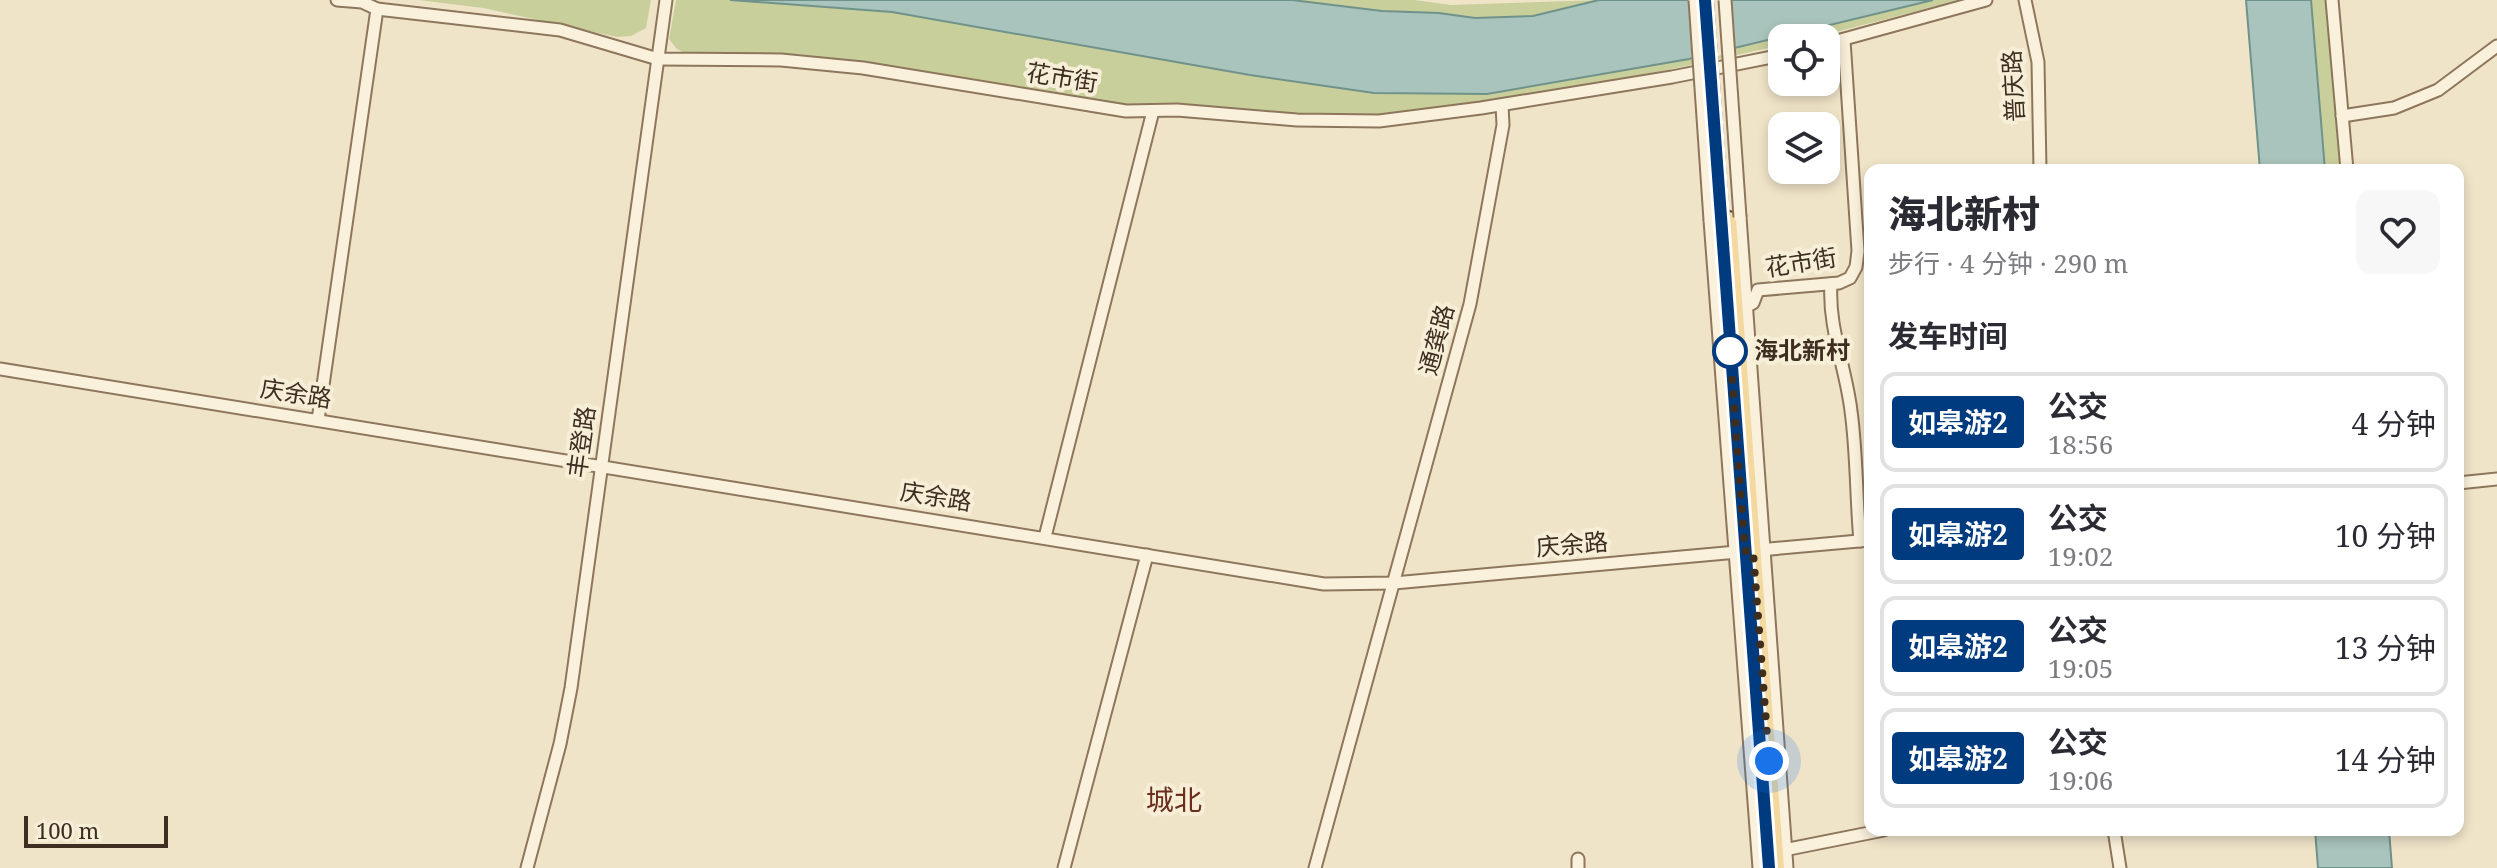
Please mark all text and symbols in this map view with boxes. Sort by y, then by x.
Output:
map controls [1768,24,1840,184]
button: locate [1768,24,1840,96]
street label: 普庆路 [1994,49,2031,123]
street label: 花市街 [1024,55,1100,98]
button: layers [1768,112,1840,184]
text: 海北新村 [1888,187,2040,239]
button: heart [2356,190,2440,274]
street label: 花市街 [1763,240,1839,283]
text: 步行 · 4 分钟 · 290 m [1888,245,2128,281]
street label: 通龚路 [1410,301,1461,379]
text: 发车时间 [1888,315,2008,356]
place label: 海北新村 [1754,333,1850,366]
marker: 海北新村 [1713,334,1747,368]
street label: 庆余路 [258,371,334,414]
text: 公交 [2048,385,2108,426]
text: 如皋游2 [1908,403,2008,441]
text: 4 分钟 [2351,403,2436,444]
street label: 丰登路 [559,404,602,480]
text: 18:56 [2048,426,2113,462]
street label: 庆余路 [898,474,974,517]
text: 公交 [2048,497,2108,538]
text: 如皋游2 [1908,515,2008,553]
text: 10 分钟 [2335,515,2436,556]
street label: 庆余路 [1535,524,1609,563]
text: 19:02 [2048,538,2113,574]
text: 公交 [2048,609,2108,650]
text: 如皋游2 [1908,627,2008,665]
text: 13 分钟 [2335,627,2436,668]
text: 19:05 [2048,650,2113,686]
text: 公交 [2048,721,2108,762]
text: 如皋游2 [1908,739,2008,777]
text: 14 分钟 [2335,739,2436,780]
your location [1749,741,1789,781]
text: 19:06 [2048,762,2113,798]
district label: 城北 [1146,780,1202,818]
scale bar [24,812,168,848]
text: 100 m [36,815,99,845]

